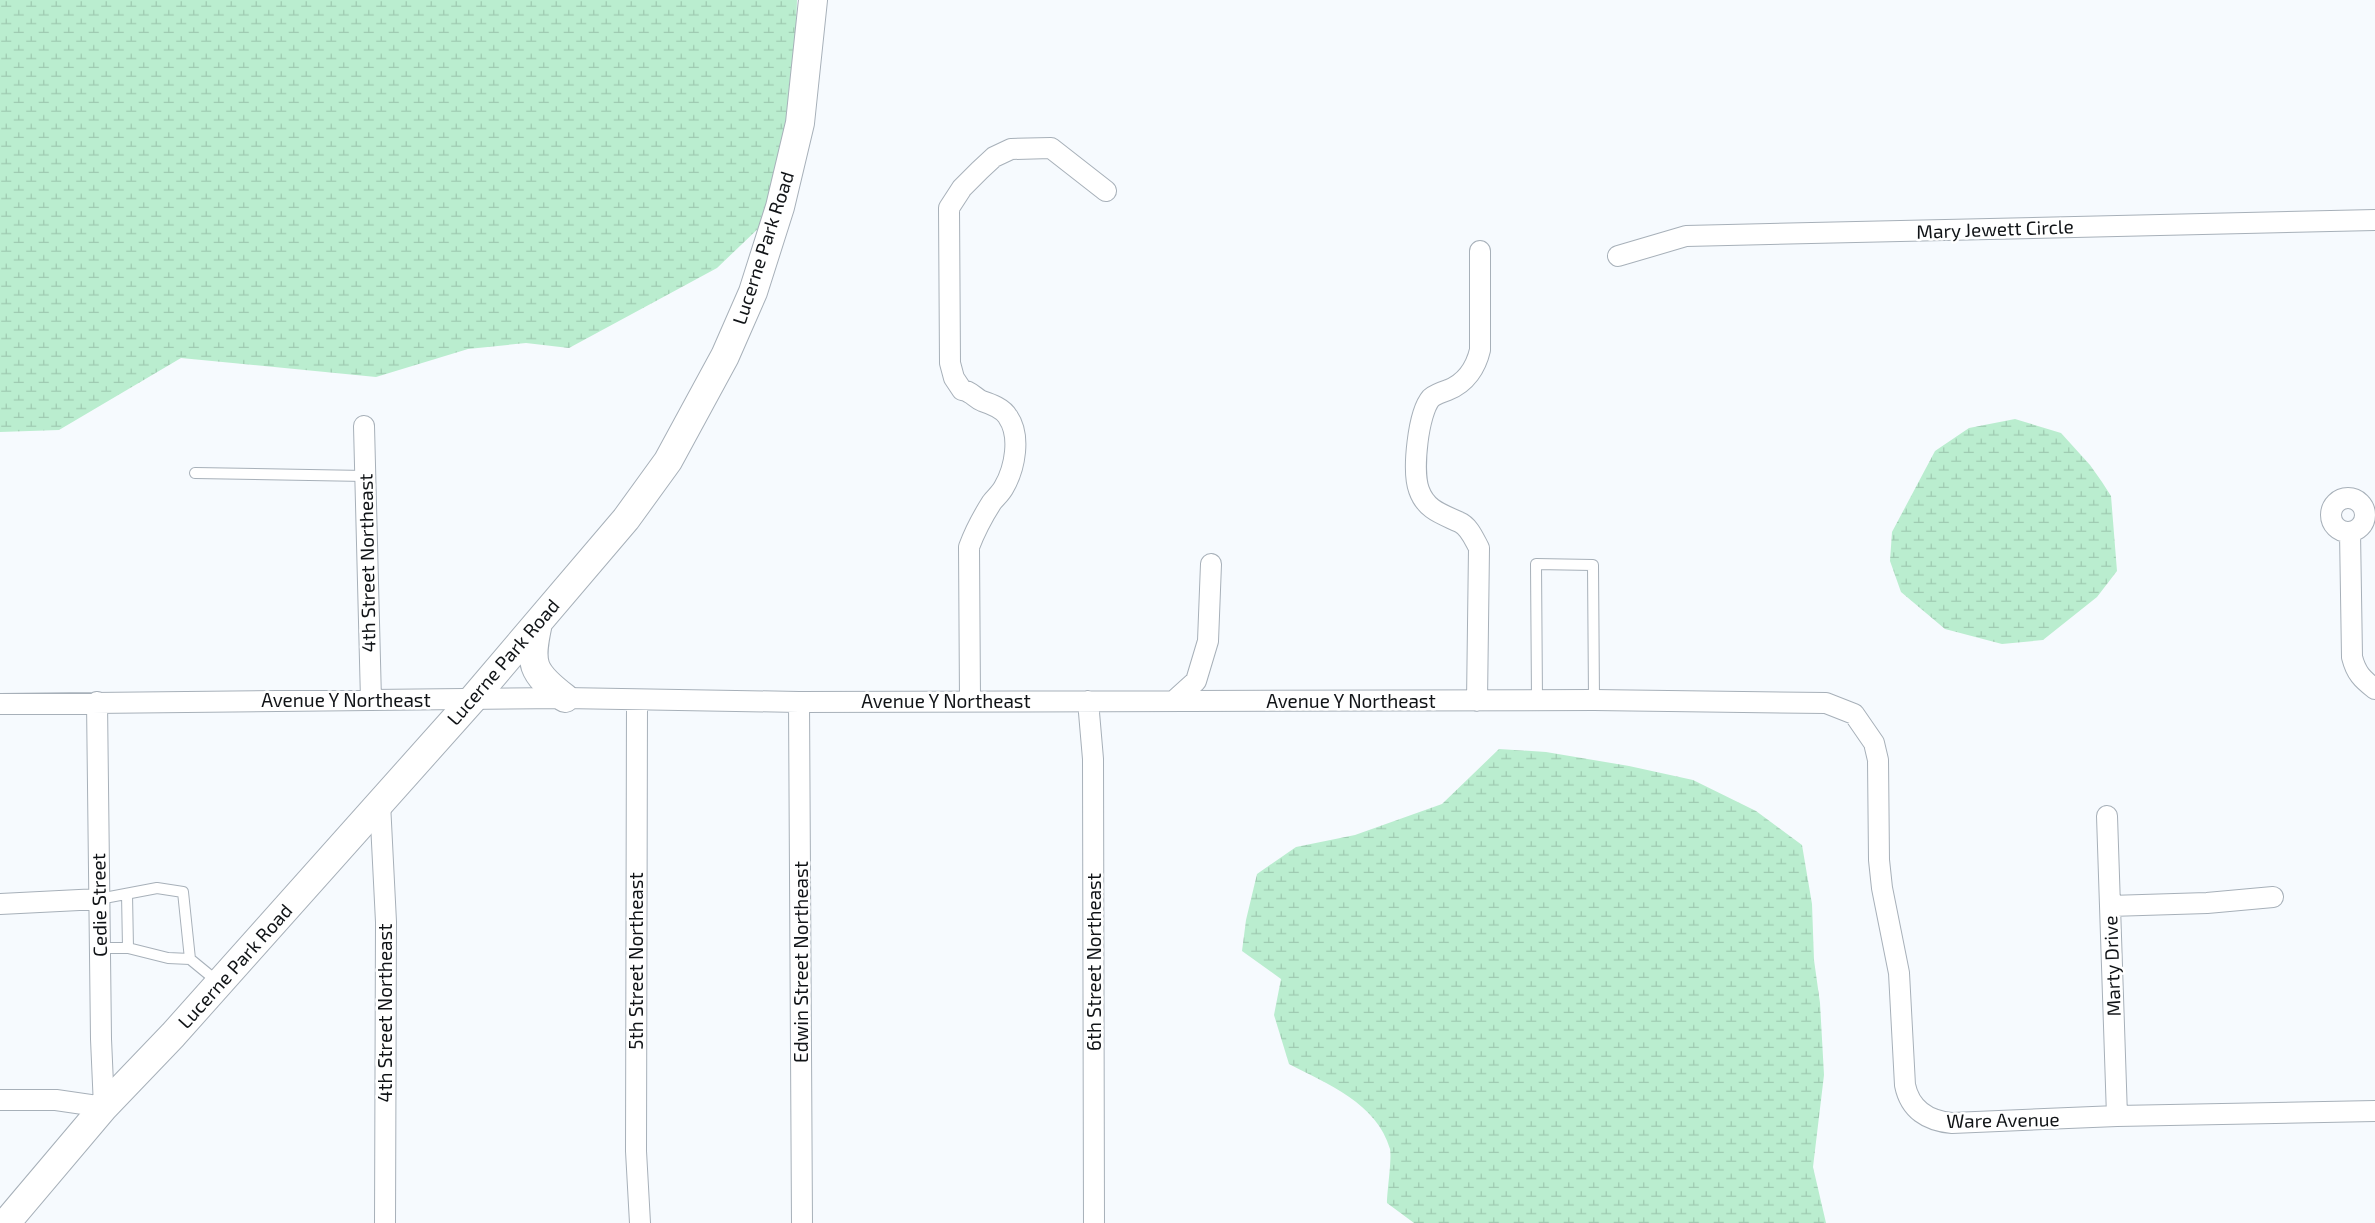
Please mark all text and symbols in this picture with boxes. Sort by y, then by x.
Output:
street label: Lucerne Park Road [727,168,798,327]
street label: Mary Jewett Circle [1916,214,2074,243]
street label: 4th Street Northeast [353,473,380,653]
street label: Lucerne Park Road [442,594,564,729]
street label: Avenue Y Northeast [261,688,431,711]
street label: Avenue Y Northeast [861,689,1031,712]
street label: Avenue Y Northeast [1266,689,1436,712]
street label: Cedie Street [86,853,111,957]
street label: Edwin Street Northeast [789,861,812,1063]
street label: 5th Street Northeast [624,872,647,1050]
street label: 6th Street Northeast [1082,873,1105,1051]
street label: Lucerne Park Road [173,899,297,1033]
street label: Marty Drive [2098,915,2125,1017]
street label: 4th Street Northeast [373,924,396,1102]
street label: Ware Avenue [1946,1107,2060,1132]

